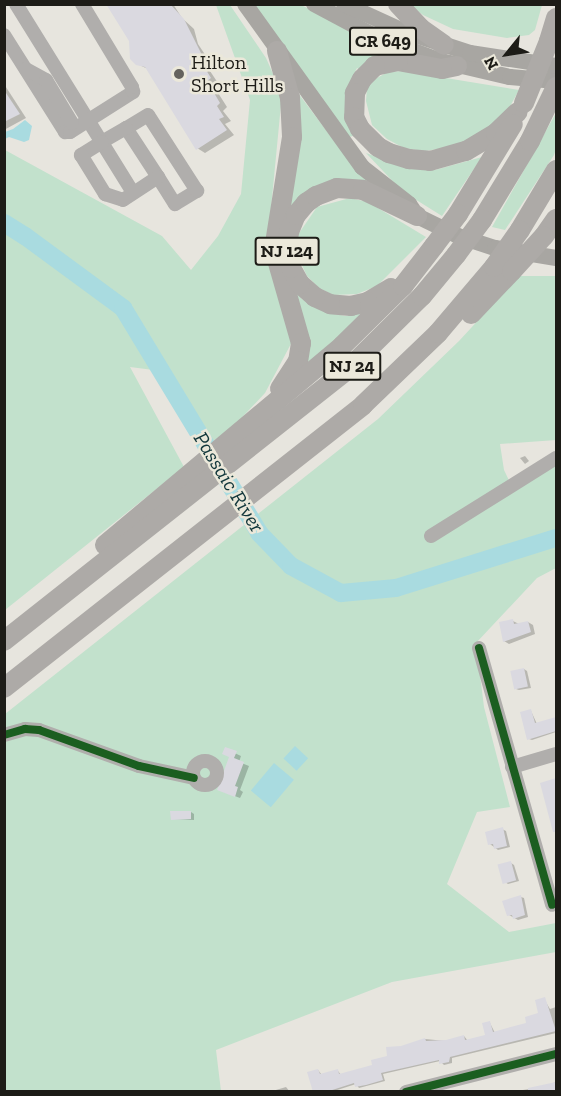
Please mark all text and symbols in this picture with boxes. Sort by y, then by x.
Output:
north arrow [477,24,537,84]
road number: CR 649 [348,26,418,56]
place label: Hilton Short Hills [191,51,284,98]
text: N [480,53,502,73]
marker: Hilton Short Hills [172,67,186,81]
road number: NJ 124 [254,236,320,266]
road number: NJ 24 [322,351,382,381]
water label: Passaic River [188,427,270,537]

